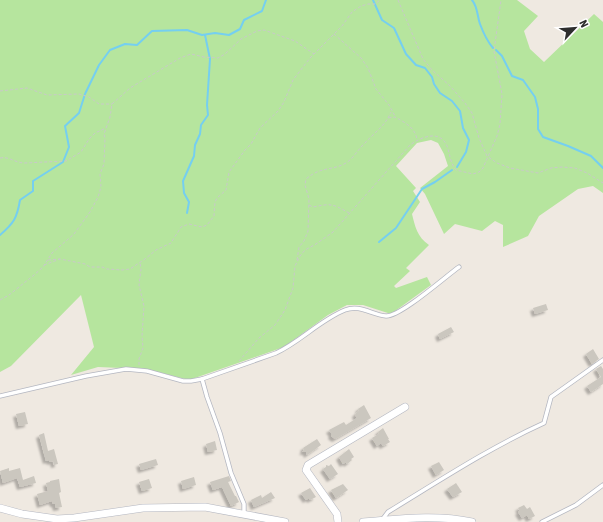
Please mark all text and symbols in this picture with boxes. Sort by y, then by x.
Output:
north arrow [555,8,595,48]
text: N [577,18,591,29]

